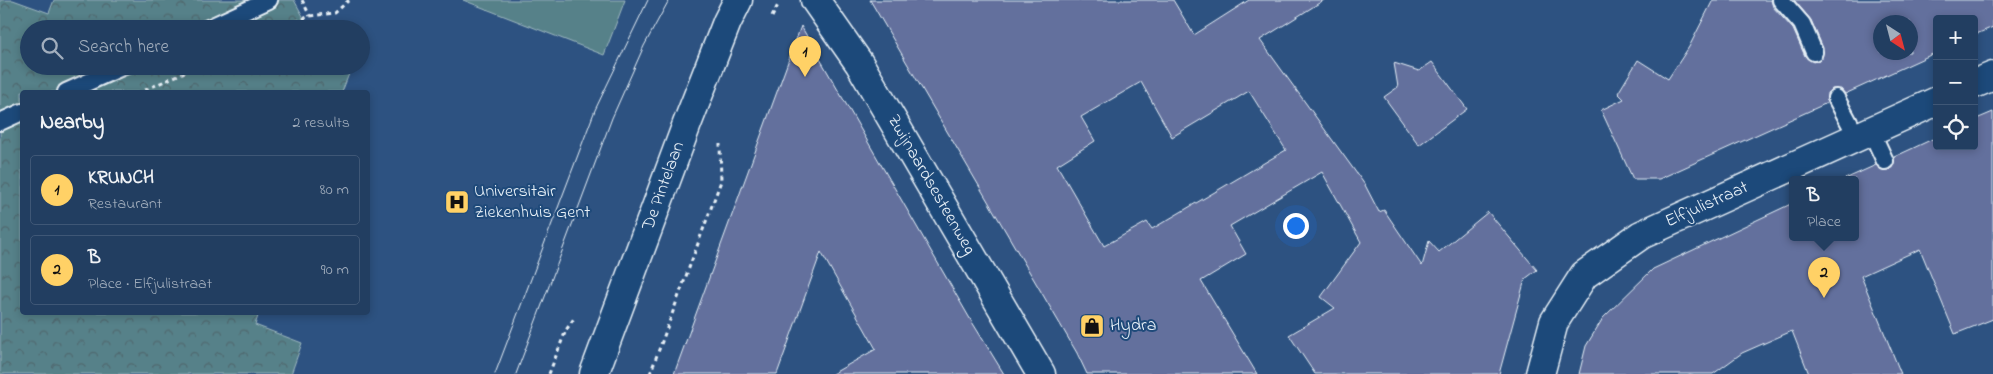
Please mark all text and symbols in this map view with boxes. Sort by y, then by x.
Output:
north arrow [1873,15,1918,60]
map controls [1933,15,1978,150]
button: + [1933,15,1978,60]
search box [20,20,370,75]
icon: search [38,34,66,62]
text: Search here [78,34,169,61]
pin: 1 [789,36,821,77]
button: − [1933,60,1978,105]
button: locate [1933,105,1978,150]
text: Nearby [40,108,104,138]
street label: Zwijnaardsesteenweg [879,110,982,261]
text: 2 results [292,111,350,135]
street label: De Pintelaan [636,138,692,235]
text: KRUNCH [88,165,154,192]
street label: Elfjulistraat [1661,175,1753,235]
popup [1789,176,1859,241]
text: 1 [54,178,60,202]
text: 80 m [320,178,349,202]
place label: Universitair Ziekenhuis Gent [474,179,590,226]
text: B [1807,183,1820,210]
hospital icon: Universitair Ziekenhuis Gent [444,189,470,215]
text: Restaurant [88,192,162,216]
text: Place [1807,210,1841,234]
your location [1283,213,1309,239]
text: B [88,245,101,272]
pin: 2 [1808,257,1840,298]
text: 2 [53,258,61,282]
text: 90 m [321,258,349,282]
text: Place · Elfjulistraat [88,272,212,296]
shop icon: Hydra [1079,313,1105,339]
place label: Hydra [1110,313,1156,339]

